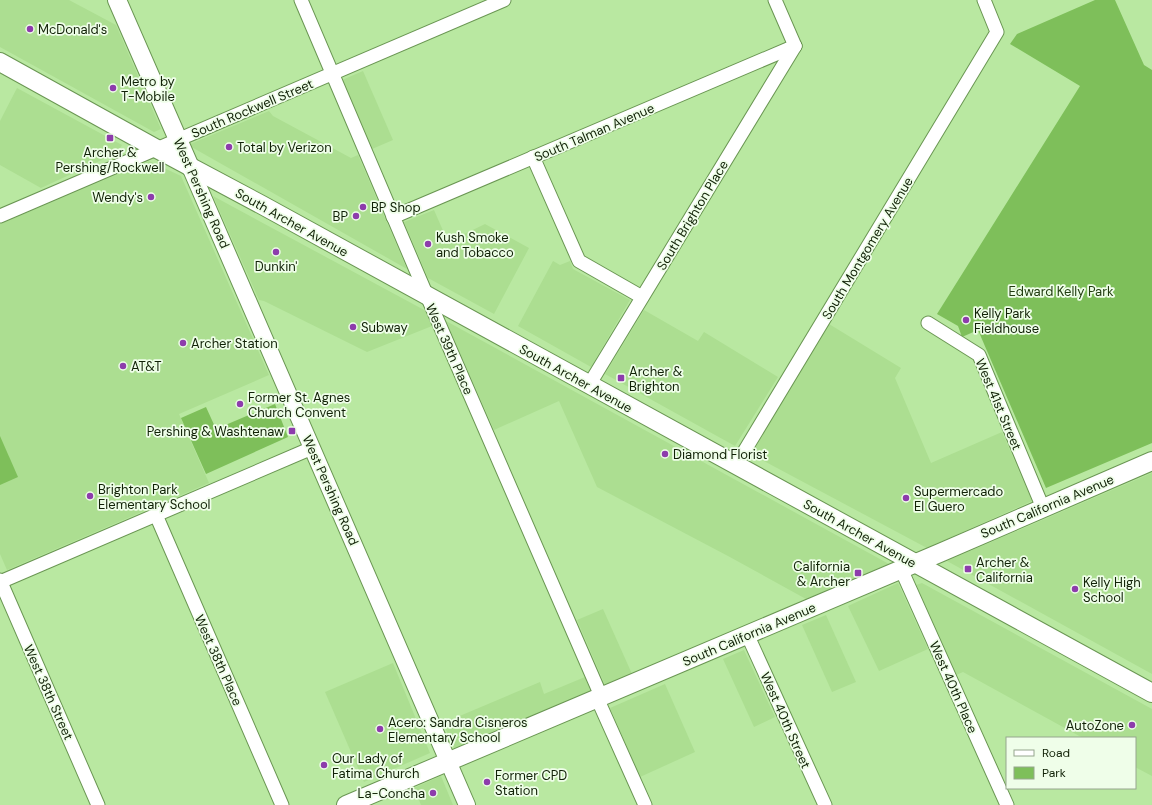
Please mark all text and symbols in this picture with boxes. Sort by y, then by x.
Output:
place label: McDonald's [38,21,107,38]
marker: McDonald's [25,24,35,34]
place label: Metro by T-Mobile [121,73,175,105]
street label: South Rockwell Street [189,75,316,142]
marker: Metro by T-Mobile [108,83,118,93]
street label: South Talman Avenue [532,99,657,165]
marker: Archer & Pershing/Rockwell [105,133,115,143]
street label: West Pershing Road [170,135,234,251]
place label: Total by Verizon [237,139,332,156]
marker: Total by Verizon [224,142,234,152]
place label: Archer & Pershing/Rockwell [56,144,164,176]
street label: South Brighton Place [653,157,732,273]
street label: South Montgomery Avenue [818,174,917,323]
street label: South Archer Avenue [232,184,351,261]
place label: Wendy's [92,189,143,206]
marker: Wendy's [146,192,156,202]
place label: BP Shop [371,199,421,216]
marker: BP Shop [358,202,368,212]
place label: BP [333,208,348,225]
marker: BP [351,211,361,221]
place label: Kush Smoke and Tobacco [436,229,514,261]
marker: Kush Smoke and Tobacco [423,239,433,249]
marker: Dunkin' [271,247,281,257]
place label: Dunkin' [255,258,297,275]
park label: Edward Kelly Park [1008,283,1114,300]
street label: West 39th Place [422,301,477,397]
place label: Kelly Park Fieldhouse [974,305,1039,337]
marker: Kelly Park Fieldhouse [961,315,971,325]
place label: Subway [361,319,408,336]
marker: Subway [348,322,358,332]
place label: Archer Station [191,335,278,352]
marker: Archer Station [178,338,188,348]
street label: South Archer Avenue [516,340,635,417]
street label: West 41st Street [972,356,1025,452]
place label: AT&T [131,358,162,375]
marker: AT&T [118,361,128,371]
place label: Archer & Brighton [629,363,683,395]
marker: Archer & Brighton [616,373,626,383]
place label: Former St. Agnes Church Convent [248,389,350,421]
marker: Former St. Agnes Church Convent [235,399,245,409]
place label: Pershing & Washtenaw [147,423,284,440]
marker: Pershing & Washtenaw [287,426,297,436]
street label: West Pershing Road [299,432,363,548]
place label: Diamond Florist [673,446,767,463]
marker: Diamond Florist [660,449,670,459]
street label: South California Avenue [978,471,1116,542]
place label: Brighton Park Elementary School [98,481,211,513]
place label: Supermercado El Guero [914,483,1004,515]
marker: Brighton Park Elementary School [85,491,95,501]
marker: Supermercado El Guero [901,493,911,503]
street label: South Archer Avenue [800,495,919,572]
place label: Archer & California [976,554,1033,586]
place label: California & Archer [793,558,850,590]
marker: Archer & California [963,564,973,574]
marker: California & Archer [853,568,863,578]
place label: Kelly High School [1083,574,1141,606]
marker: Kelly High School [1070,584,1080,594]
street label: South California Avenue [680,599,818,670]
street label: West 38th Place [191,612,246,708]
street label: West 40th Place [926,638,981,736]
street label: West 38th Street [20,642,77,743]
street label: West 40th Street [757,669,814,771]
place label: Acero: Sandra Cisneros Elementary School [388,714,528,746]
place label: AutoZone [1066,717,1124,734]
marker: AutoZone [1127,720,1137,730]
marker: Acero: Sandra Cisneros Elementary School [375,724,385,734]
legend [1006,737,1136,789]
text: Road [1042,745,1070,761]
place label: Our Lady of Fatima Church [332,750,419,782]
marker: Our Lady of Fatima Church [319,760,329,770]
text: Park [1042,765,1066,781]
place label: Former CPD Station [495,767,567,799]
marker: Former CPD Station [482,777,492,787]
place label: La-Concha [358,785,425,802]
marker: La-Concha [428,788,438,798]

